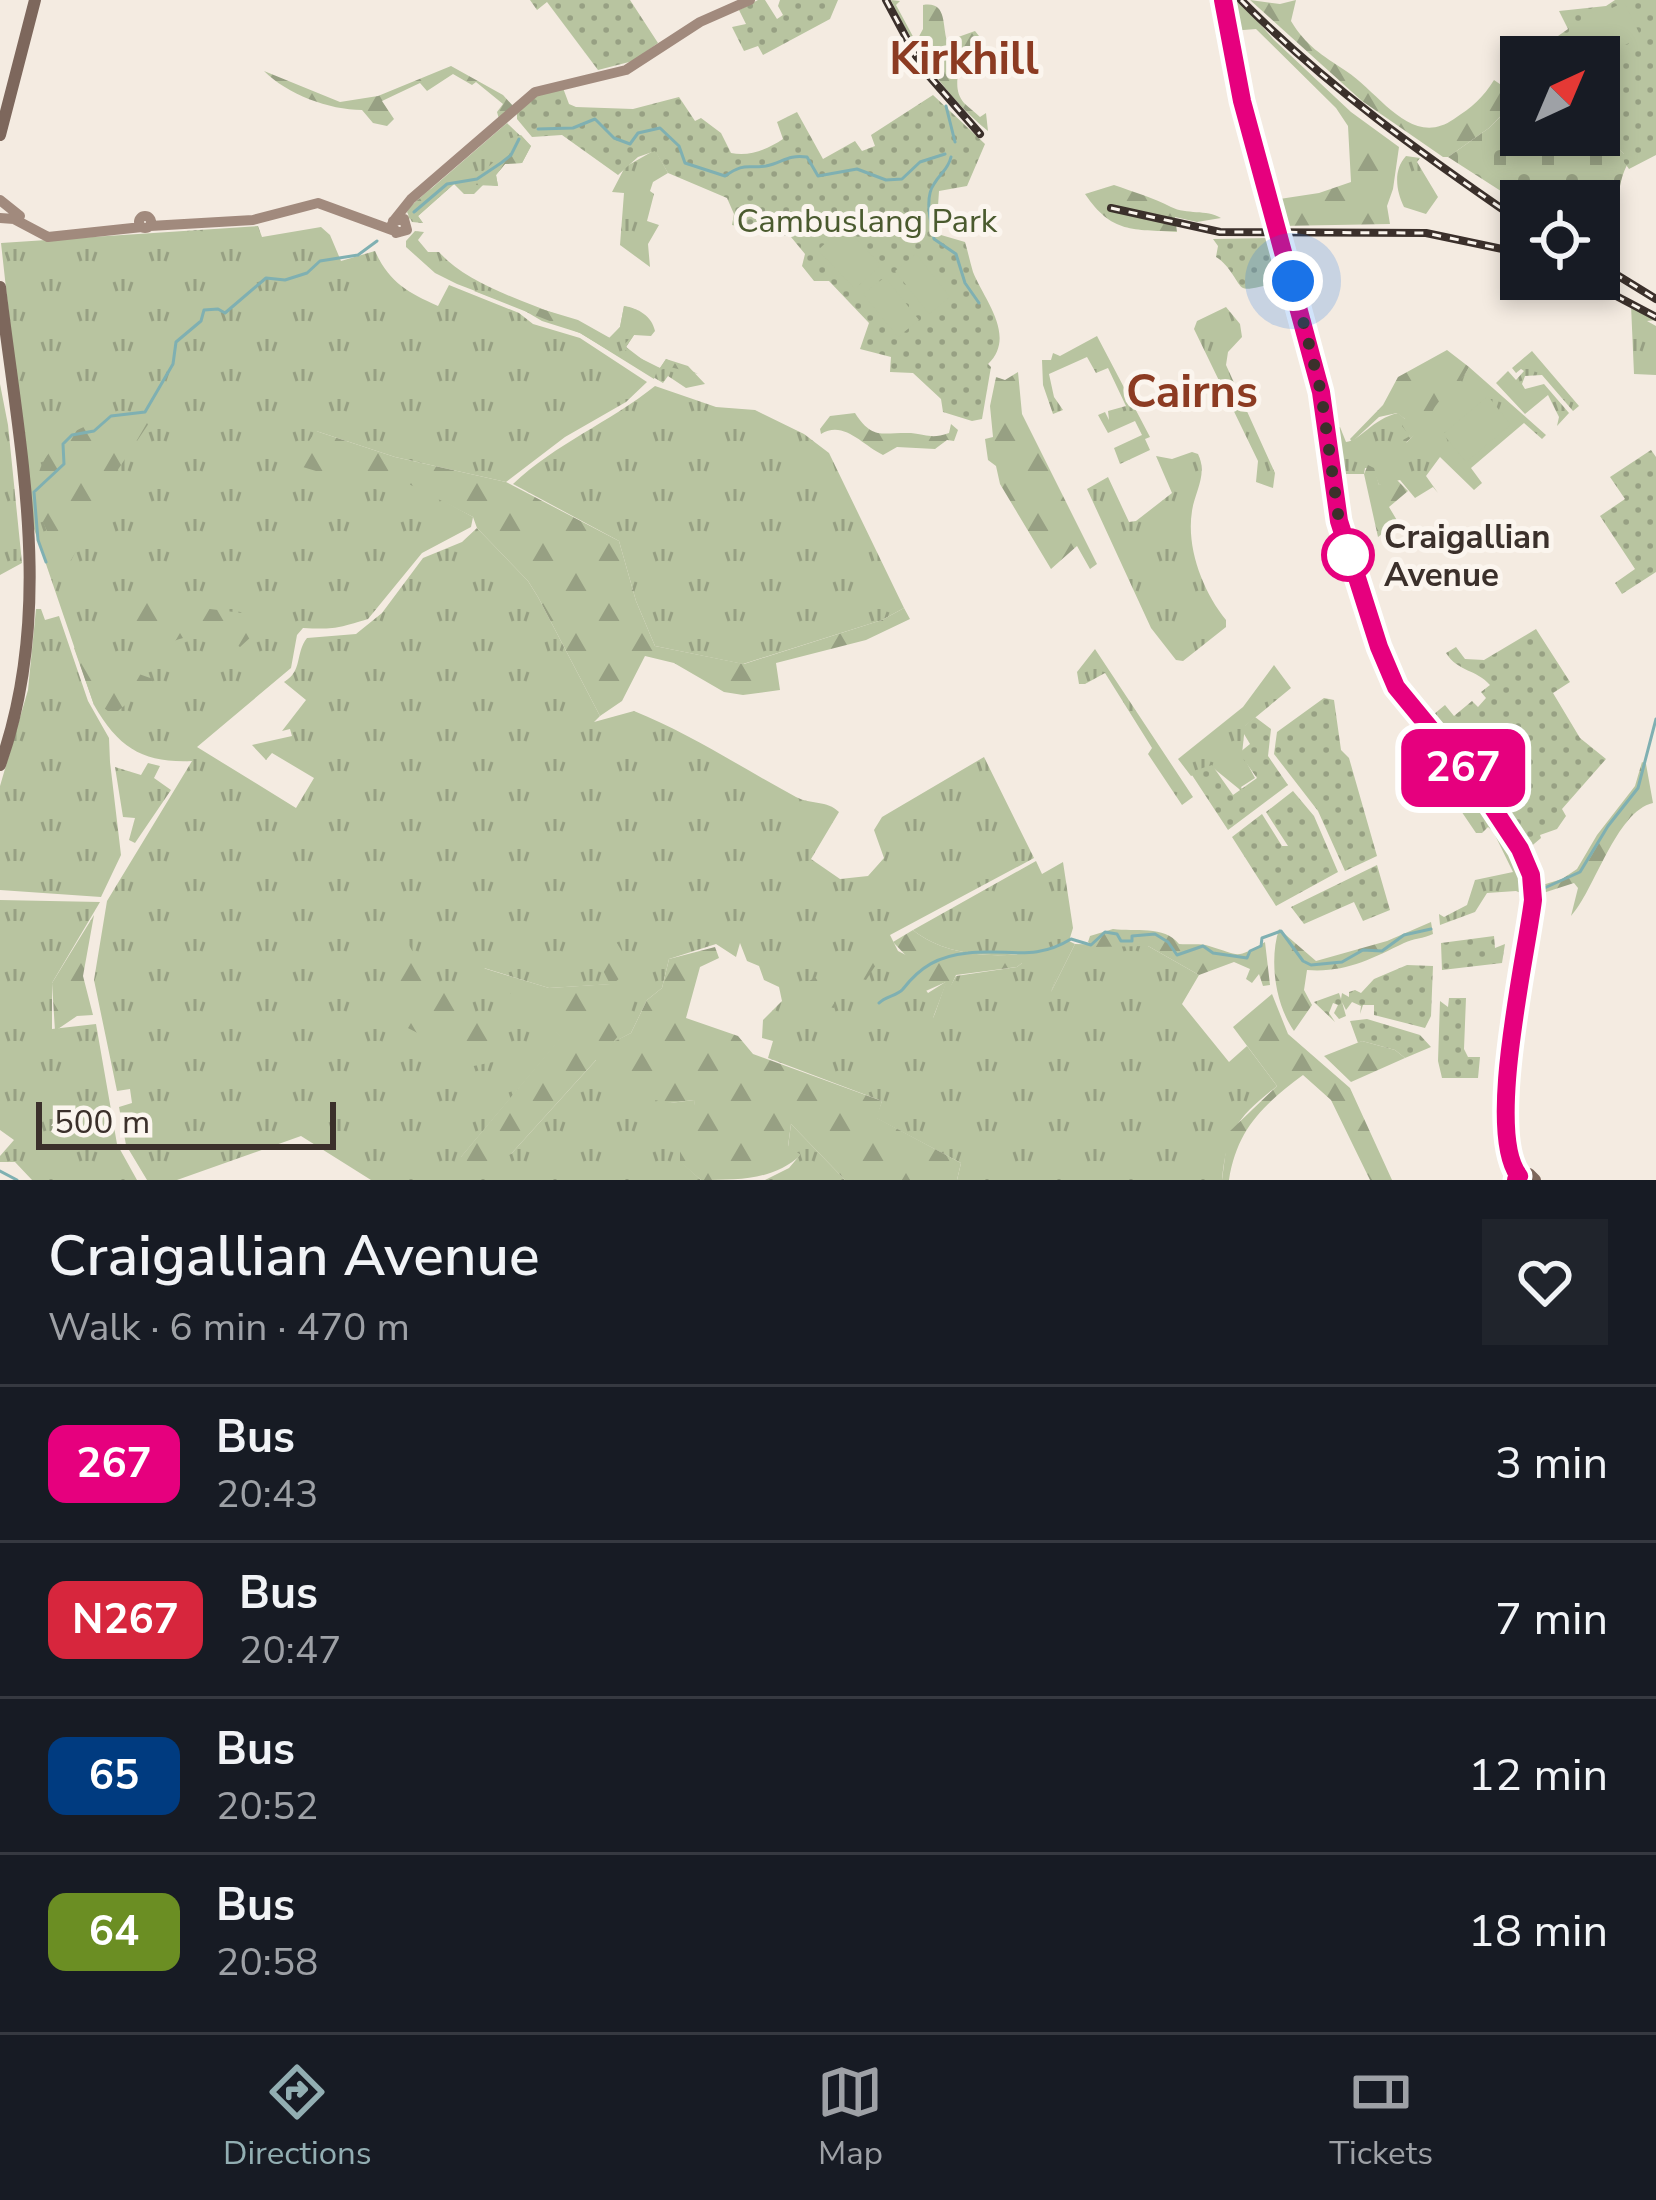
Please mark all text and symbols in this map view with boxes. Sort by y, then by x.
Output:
district label: Kirkhill [889,29,1039,90]
north arrow [1500,36,1620,156]
map controls [1500,36,1620,300]
button: locate [1500,180,1620,300]
park label: Cambuslang Park [737,199,998,244]
your location [1263,251,1323,311]
district label: Cairns [1126,362,1258,423]
place label: Craigallian Avenue [1384,515,1550,598]
marker: Craigallian Avenue [1323,530,1373,580]
line badge: 267 [1394,729,1532,807]
text: 267 [1425,739,1501,796]
scale bar [36,1096,336,1149]
text: 500 m [54,1100,150,1145]
text: Craigallian Avenue [48,1217,540,1295]
button: heart [1482,1219,1608,1345]
text: Walk · 6 min · 470 m [48,1301,410,1354]
text: Bus [216,1407,295,1468]
text: 3 min [1495,1433,1608,1494]
text: 267 [76,1435,152,1492]
text: 20:43 [216,1468,319,1521]
text: Bus [239,1563,318,1624]
text: 7 min [1495,1589,1608,1650]
text: N267 [72,1591,179,1648]
text: 20:47 [239,1624,342,1677]
text: Bus [216,1719,295,1780]
text: 12 min [1468,1745,1608,1806]
text: 65 [89,1747,139,1804]
text: 20:52 [216,1780,319,1833]
text: Bus [216,1875,295,1936]
text: 18 min [1468,1901,1608,1962]
text: 64 [89,1903,139,1960]
text: 20:58 [216,1936,319,1989]
tab: Directions [223,2059,372,2176]
tab: Map [817,2059,883,2176]
tab: Tickets [1329,2059,1433,2176]

